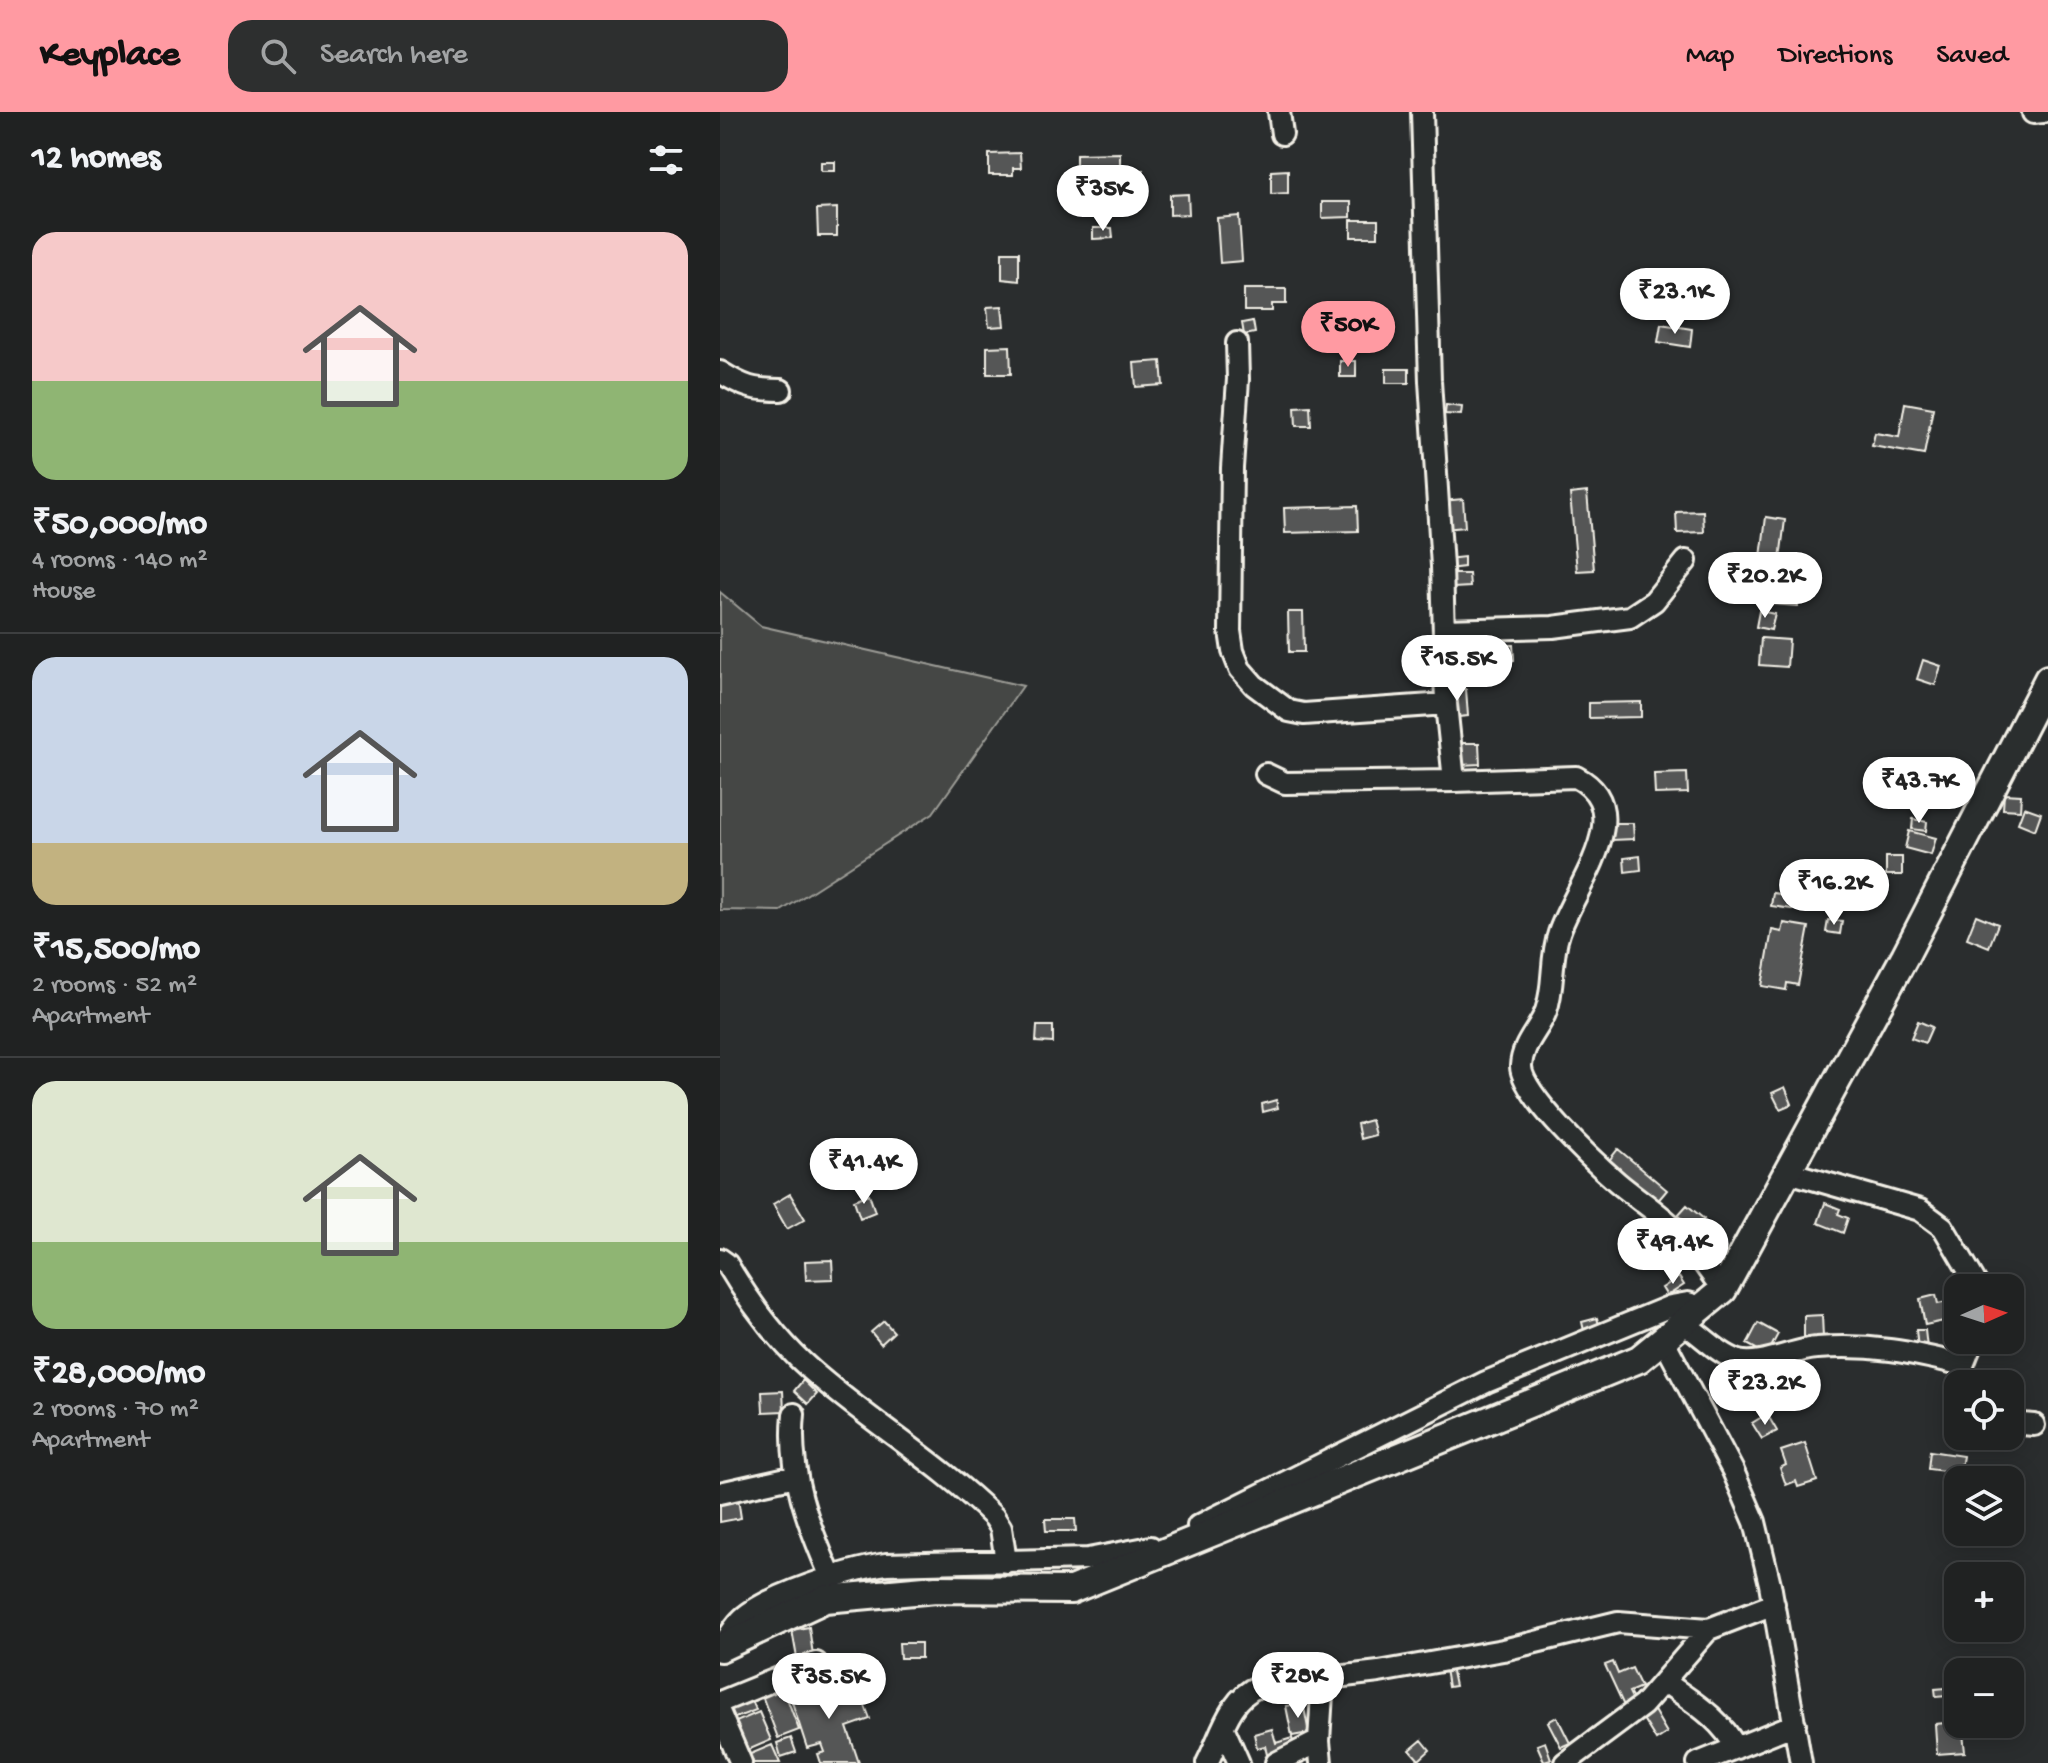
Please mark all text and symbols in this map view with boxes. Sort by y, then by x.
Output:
search box [228,20,788,92]
text: Keyplace [40,34,180,78]
icon: search [256,34,300,78]
text: Search here [320,39,468,74]
text: Map [1686,40,1734,73]
text: Directions [1778,40,1892,73]
text: Saved [1936,40,2008,73]
icon: filters [644,138,688,182]
text: 12 homes [32,140,161,180]
pin: ₹35K [1056,165,1150,233]
text: ₹35K [1075,175,1131,206]
pin: ₹23.1K [1610,268,1740,336]
text: ₹23.1K [1638,278,1712,309]
icon: home [288,284,432,428]
pin: ₹50K [1301,301,1395,369]
text: ₹50K [1319,311,1377,342]
text: ₹50,000/mo [32,506,207,546]
text: 4 rooms · 140 m² [32,546,208,577]
pin: ₹20.2K [1700,552,1830,620]
text: ₹20.2K [1726,562,1804,593]
text: House [32,577,96,608]
pin: ₹15.5K [1392,635,1522,703]
text: ₹15.5K [1419,645,1495,676]
icon: home [288,709,432,853]
pin: ₹43.7K [1854,757,1984,825]
text: ₹43.7K [1881,767,1957,798]
pin: ₹16.2K [1769,859,1899,927]
text: ₹16.2K [1797,869,1871,900]
text: ₹15,500/mo [32,931,200,971]
text: 2 rooms · 52 m² [32,971,197,1002]
text: Apartment [32,1002,149,1033]
icon: home [288,1133,432,1277]
pin: ₹41.4K [799,1138,929,1206]
text: ₹41.4K [828,1148,900,1179]
pin: ₹49.4K [1608,1218,1738,1286]
text: ₹49.4K [1636,1228,1710,1259]
north arrow [1944,1274,2024,1354]
map controls [1944,1274,2024,1738]
text: ₹28,000/mo [32,1355,205,1395]
pin: ₹23.2K [1700,1359,1830,1427]
text: ₹23.2K [1727,1369,1803,1400]
button: locate [1944,1370,2024,1450]
text: 2 rooms · 70 m² [32,1395,199,1426]
text: Apartment [32,1426,149,1457]
button: layers [1944,1466,2024,1546]
button: + [1944,1562,2024,1642]
pin: ₹28K [1251,1652,1345,1720]
pin: ₹35.5K [764,1653,894,1721]
button: − [1944,1658,2024,1738]
text: ₹28K [1270,1662,1326,1693]
text: ₹35.5K [790,1663,868,1694]

